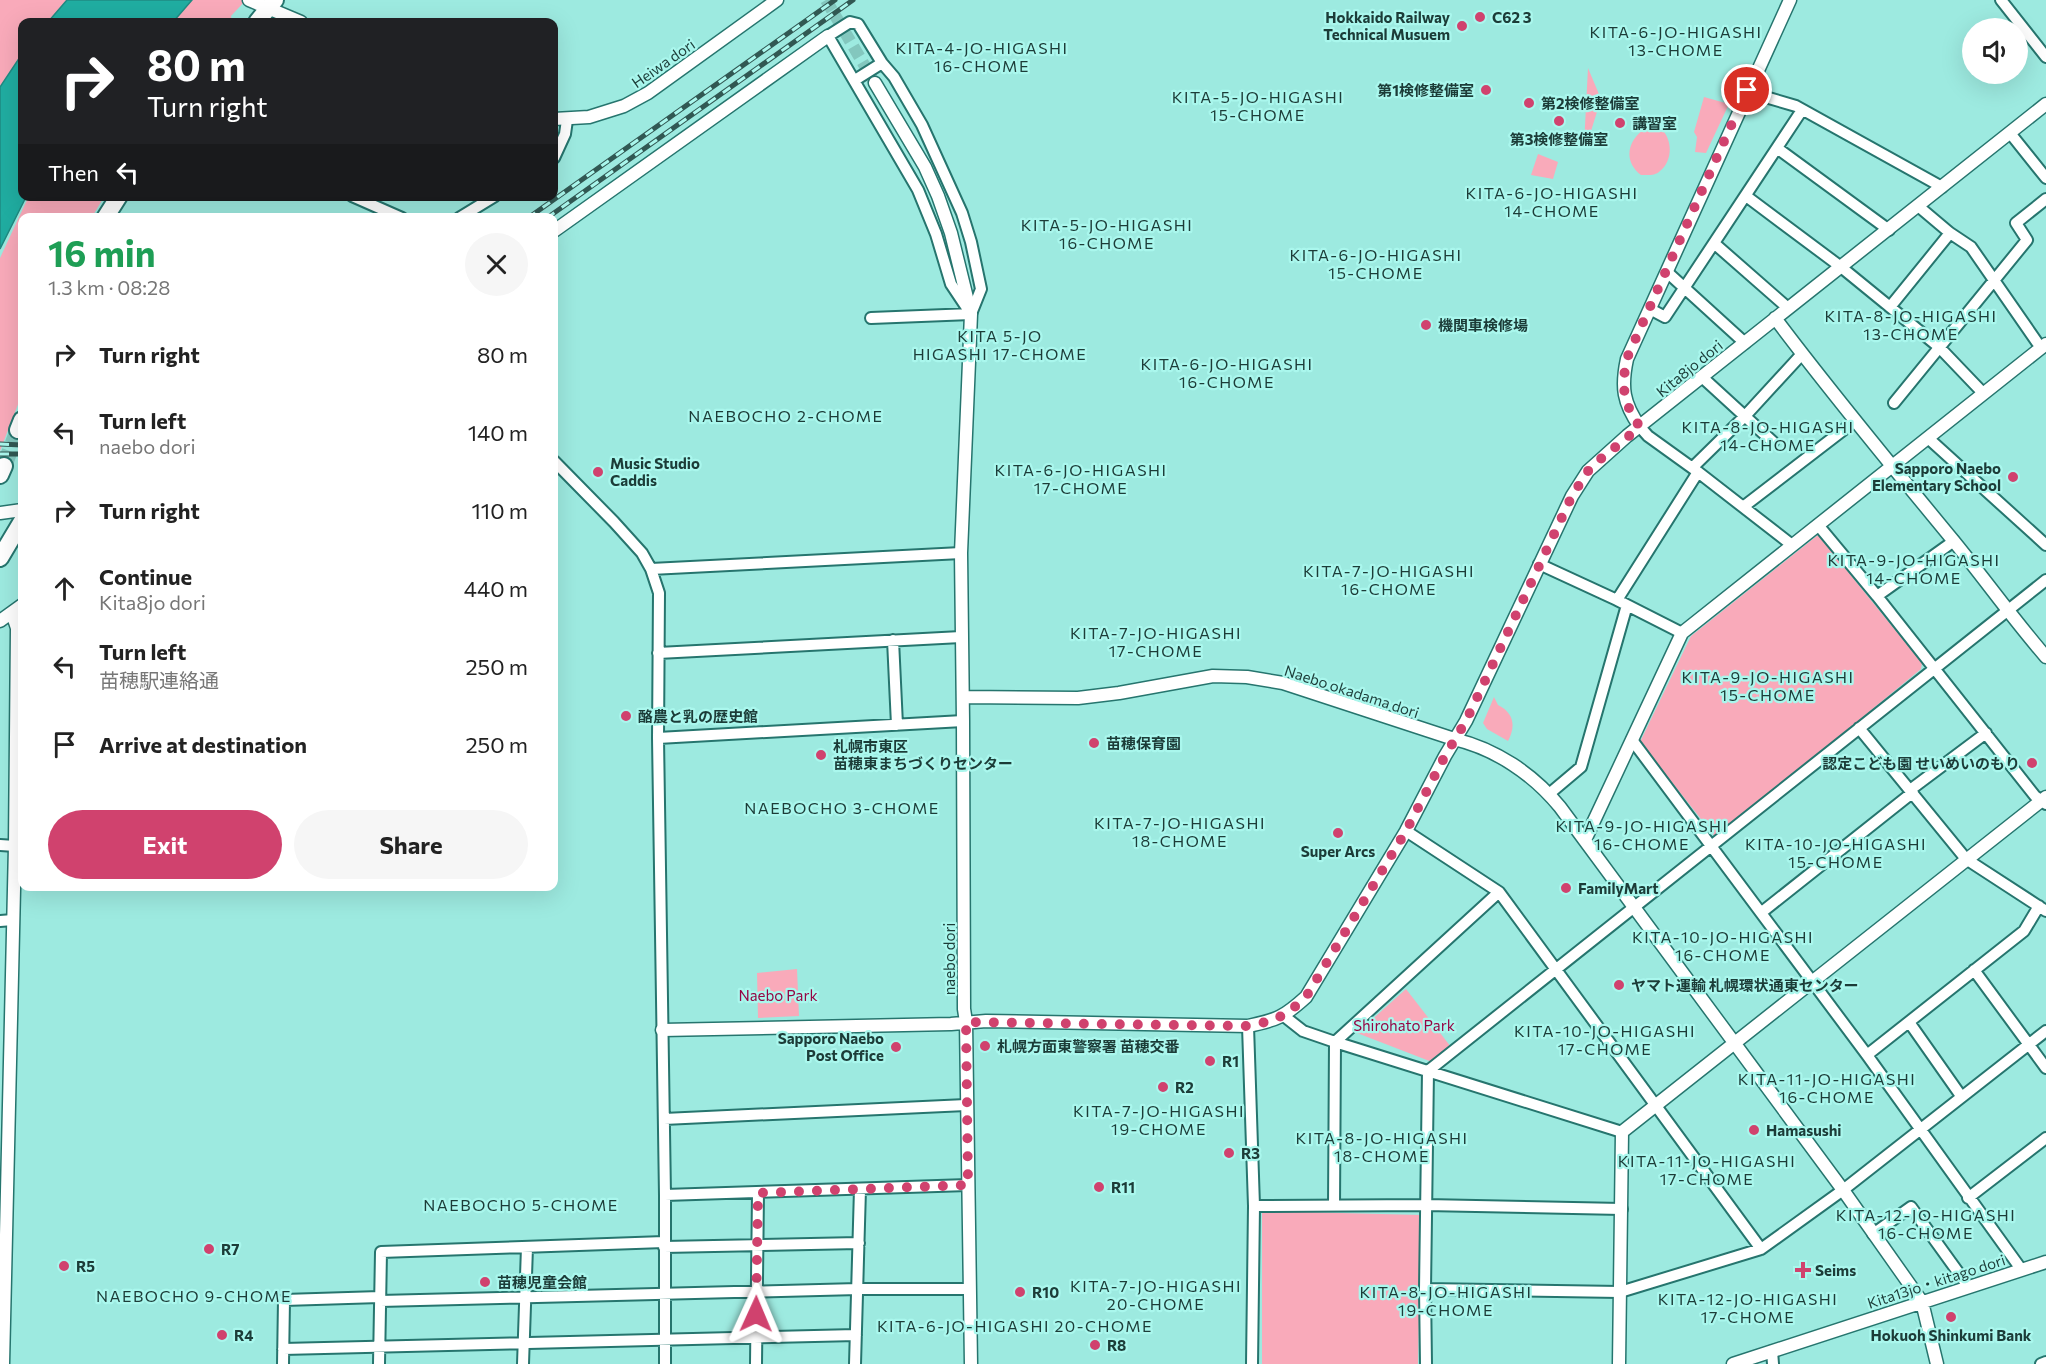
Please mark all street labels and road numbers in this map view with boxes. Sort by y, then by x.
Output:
street label: Heiwa dori [628,35,698,91]
street label: Kita8jo dori [1652,336,1726,400]
street label: Naebo okadama dori [1282,661,1422,721]
street label: naebo dori [940,923,958,995]
street label: Kita13jo・kitago dori [1865,1250,2007,1312]

